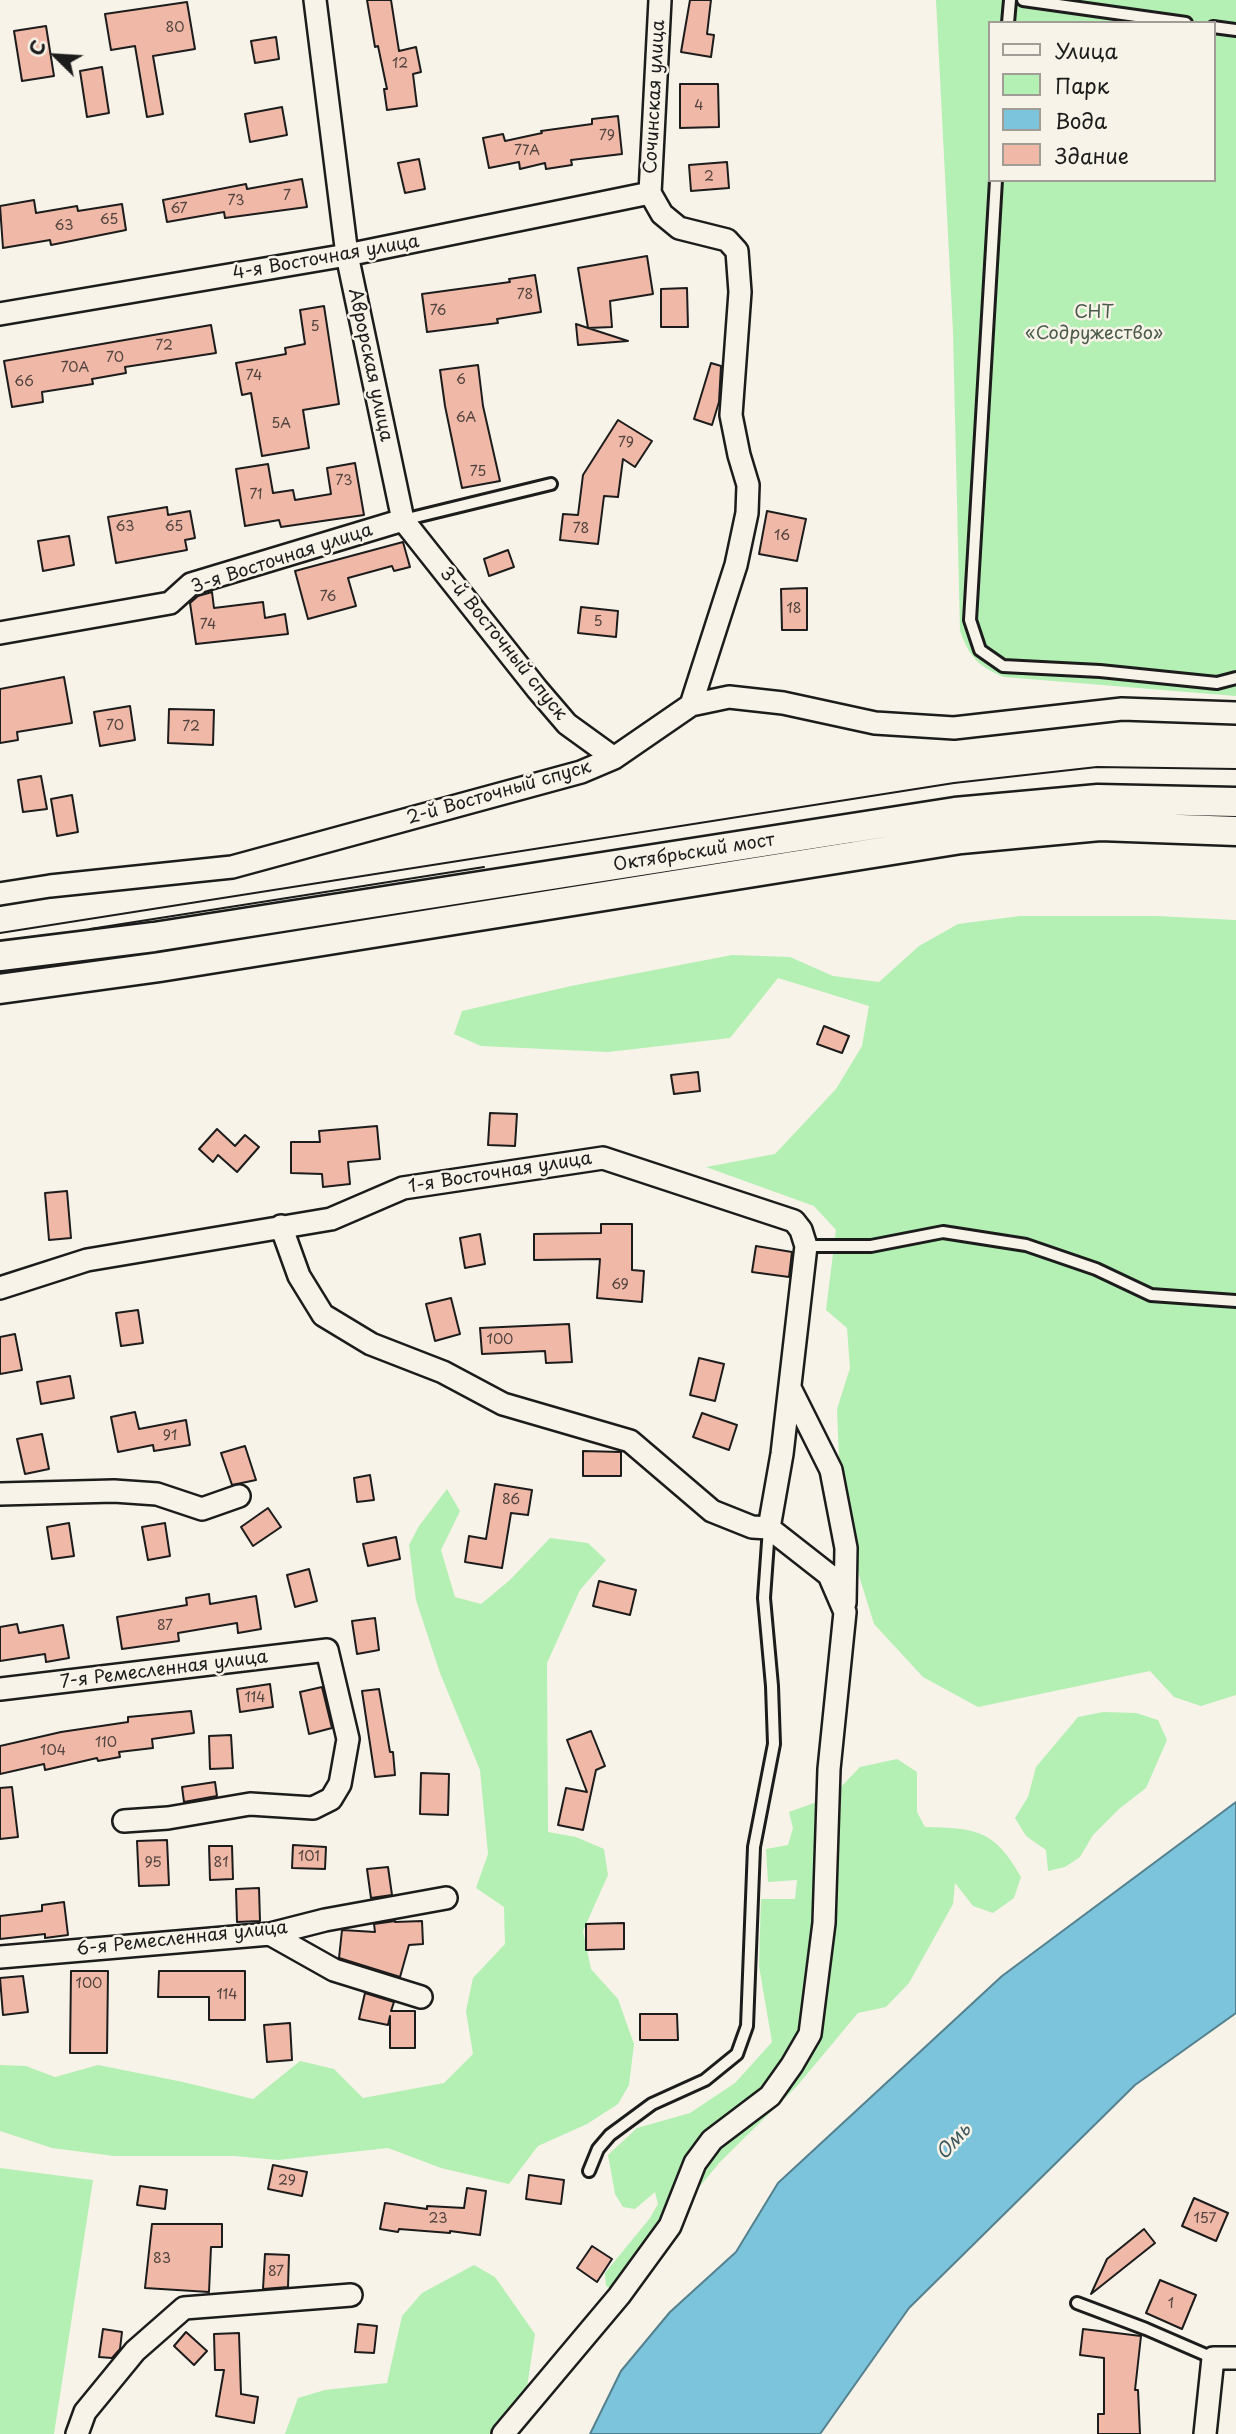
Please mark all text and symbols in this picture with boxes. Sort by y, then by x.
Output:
street label: Сочинская улица [640,19,670,175]
house number: 80 [166,20,184,36]
north arrow [21,21,91,91]
legend [988,21,1215,182]
text: Улица [1055,34,1118,66]
text: С [21,35,53,60]
house number: 12 [392,56,408,72]
text: Парк [1055,69,1109,101]
house number: 4 [694,98,704,114]
text: Вода [1055,104,1107,136]
house number: 79 [599,128,615,144]
text: Здание [1055,139,1129,171]
house number: 77А [514,143,540,159]
house number: 2 [704,169,714,185]
house number: 7 [283,188,291,204]
house number: 73 [228,193,244,209]
house number: 67 [170,201,188,217]
house number: 65 [100,212,118,228]
house number: 63 [55,218,73,234]
street label: 4-я Восточная улица [231,231,421,285]
street label: Аврорская улица [343,286,397,444]
house number: 78 [517,287,533,303]
park label: СНТ «Содружество» [1025,302,1163,344]
house number: 76 [430,303,446,319]
house number: 5 [310,319,320,335]
house number: 72 [155,338,173,354]
house number: 70 [106,350,124,366]
house number: 70А [61,360,89,376]
house number: 74 [246,368,262,384]
house number: 6 [456,372,466,388]
house number: 66 [14,374,34,390]
house number: 6А [456,410,476,426]
house number: 5А [271,416,291,432]
house number: 79 [618,435,634,451]
house number: 75 [470,464,486,480]
house number: 73 [336,473,352,489]
house number: 71 [249,487,263,503]
house number: 63 [116,519,134,535]
house number: 65 [165,519,183,535]
street label: 3-я Восточная улица [189,520,375,598]
house number: 78 [573,521,589,537]
house number: 16 [774,528,790,544]
street label: 3-й Восточный спуск [435,563,571,725]
house number: 76 [320,589,336,605]
house number: 18 [786,601,802,617]
house number: 5 [593,614,603,630]
house number: 74 [200,617,216,633]
house number: 70 [106,718,124,734]
house number: 72 [182,719,200,735]
street label: 2-й Восточный спуск [404,756,594,830]
street label: Октябрьский мост [612,830,776,876]
street label: 1-я Восточная улица [407,1148,593,1198]
house number: 69 [611,1277,629,1293]
house number: 100 [487,1332,513,1348]
house number: 91 [163,1428,177,1444]
house number: 86 [502,1492,520,1508]
house number: 87 [157,1618,173,1634]
street label: 7-я Ремесленная улица [59,1647,269,1693]
house number: 114 [245,1690,265,1706]
house number: 110 [95,1735,117,1751]
house number: 104 [40,1743,66,1759]
house number: 101 [298,1849,320,1865]
house number: 95 [144,1855,162,1871]
house number: 81 [214,1855,228,1871]
street label: 6-я Ремесленная улица [75,1917,289,1961]
house number: 100 [76,1976,102,1992]
house number: 114 [217,1987,237,2003]
water label: Омь [932,2119,976,2165]
house number: 29 [278,2173,296,2189]
house number: 23 [429,2211,447,2227]
house number: 157 [1194,2211,1216,2227]
house number: 83 [153,2251,171,2267]
house number: 87 [268,2264,284,2280]
house number: 1 [1168,2296,1174,2312]

